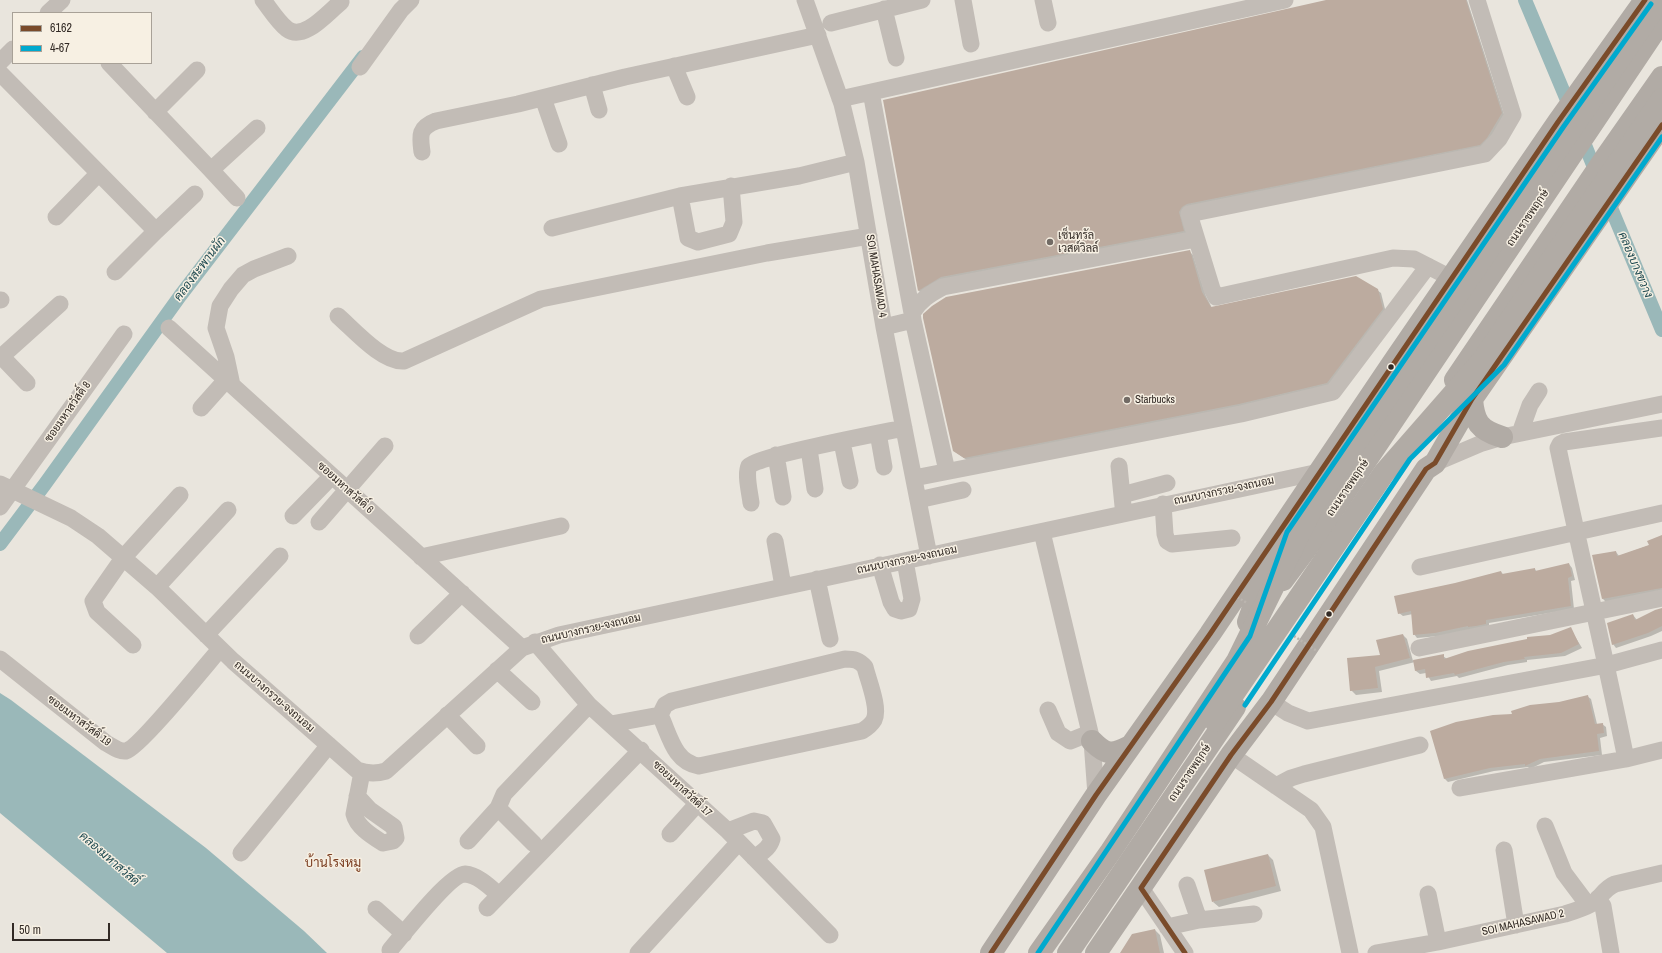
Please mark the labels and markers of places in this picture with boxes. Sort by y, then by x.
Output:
place label: เซ็นทรัล เวสต์วิลล์ [1058,229,1098,255]
marker: เซ็นทรัล เวสต์วิลล์ [1045,237,1055,247]
unlabelled marker [1386,362,1396,372]
place label: Starbucks [1135,393,1175,407]
marker: Starbucks [1122,395,1132,405]
unlabelled marker [1324,609,1334,619]

